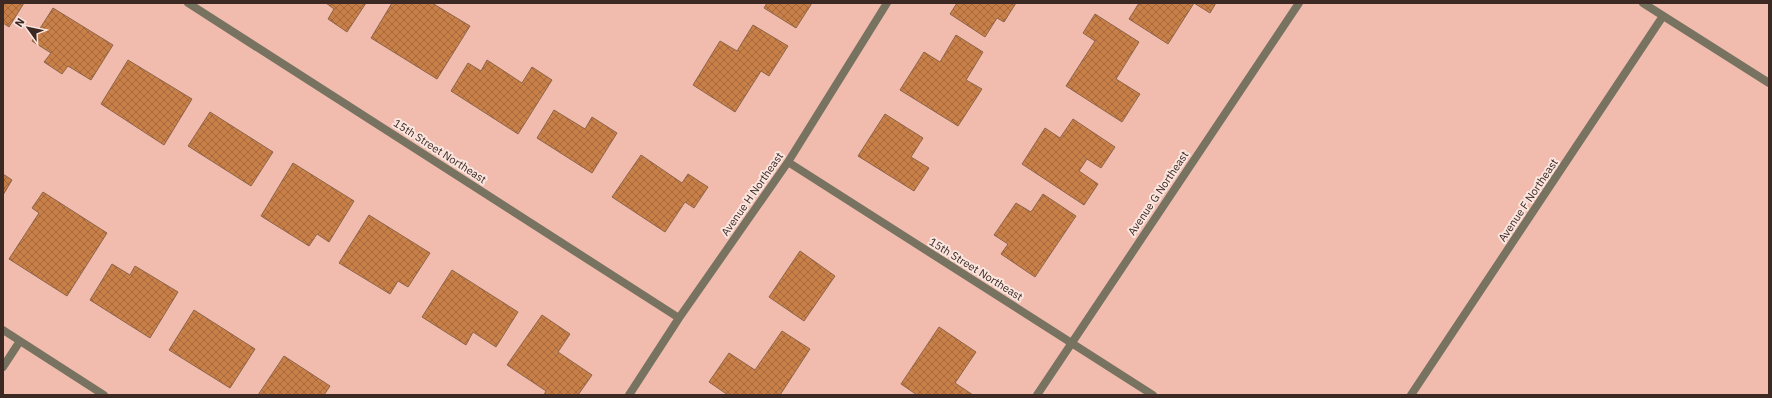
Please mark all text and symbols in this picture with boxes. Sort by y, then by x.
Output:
north arrow [8,8,48,48]
text: N [12,15,28,30]
street label: 15th Street Northeast [391,116,489,186]
street label: Avenue G Northeast [1125,148,1191,238]
street label: Avenue H Northeast [718,149,786,239]
street label: Avenue F Northeast [1495,156,1561,244]
street label: 15th Street Northeast [927,234,1026,304]

